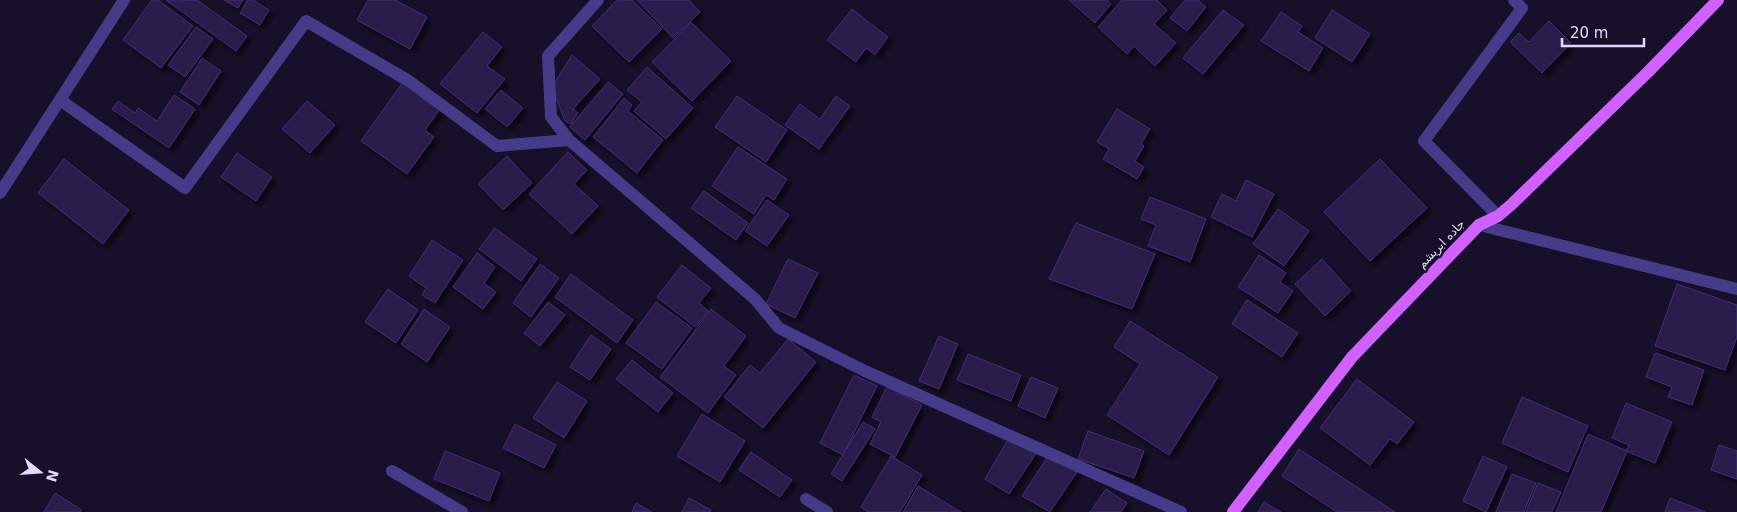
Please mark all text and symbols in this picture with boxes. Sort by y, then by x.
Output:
scale bar [1562,15,1644,47]
text: 20 m [1570,24,1608,42]
street label: جاده ابریشم [1414,217,1468,272]
north arrow [15,447,65,497]
text: N [43,468,62,484]

